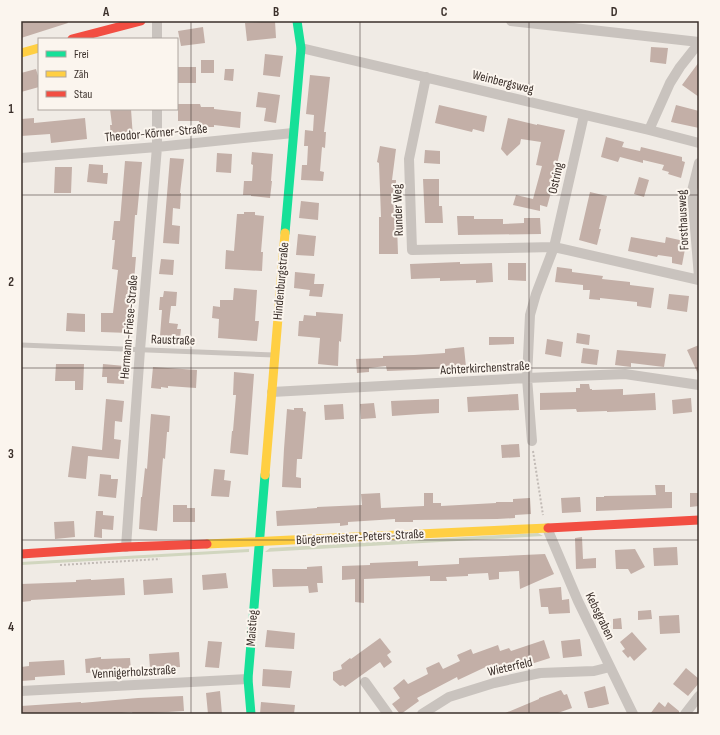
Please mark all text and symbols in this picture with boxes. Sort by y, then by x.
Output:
text: A [102,4,110,20]
text: B [273,4,279,20]
text: C [441,4,448,20]
text: D [611,4,618,20]
legend [38,38,178,110]
text: Frei [74,47,89,62]
text: Zäh [74,67,89,82]
street label: Weinbergsweg [471,67,535,97]
text: Stau [74,87,92,102]
text: 1 [8,101,14,117]
street label: Theodor-Körner-Straße [104,121,208,145]
street label: Ostring [545,161,567,195]
street label: Runder Weg [389,184,407,236]
street label: Forsthausweg [673,189,693,251]
street label: Hindenburgstraße [270,241,292,321]
text: 2 [8,274,14,290]
street label: Hermann-Friese-Straße [116,274,142,380]
street label: Raustraße [151,331,195,349]
street label: Achterkirchenstraße [439,358,530,378]
text: 3 [8,446,14,462]
street label: Bürgermeister-Peters-Straße [296,526,424,548]
street label: Kebsgraben [582,590,618,642]
street label: Maistieg [243,609,261,647]
text: 4 [8,619,14,635]
street label: Wieterfeld [486,654,534,680]
street label: Vennigerholzstraße [92,662,176,682]

